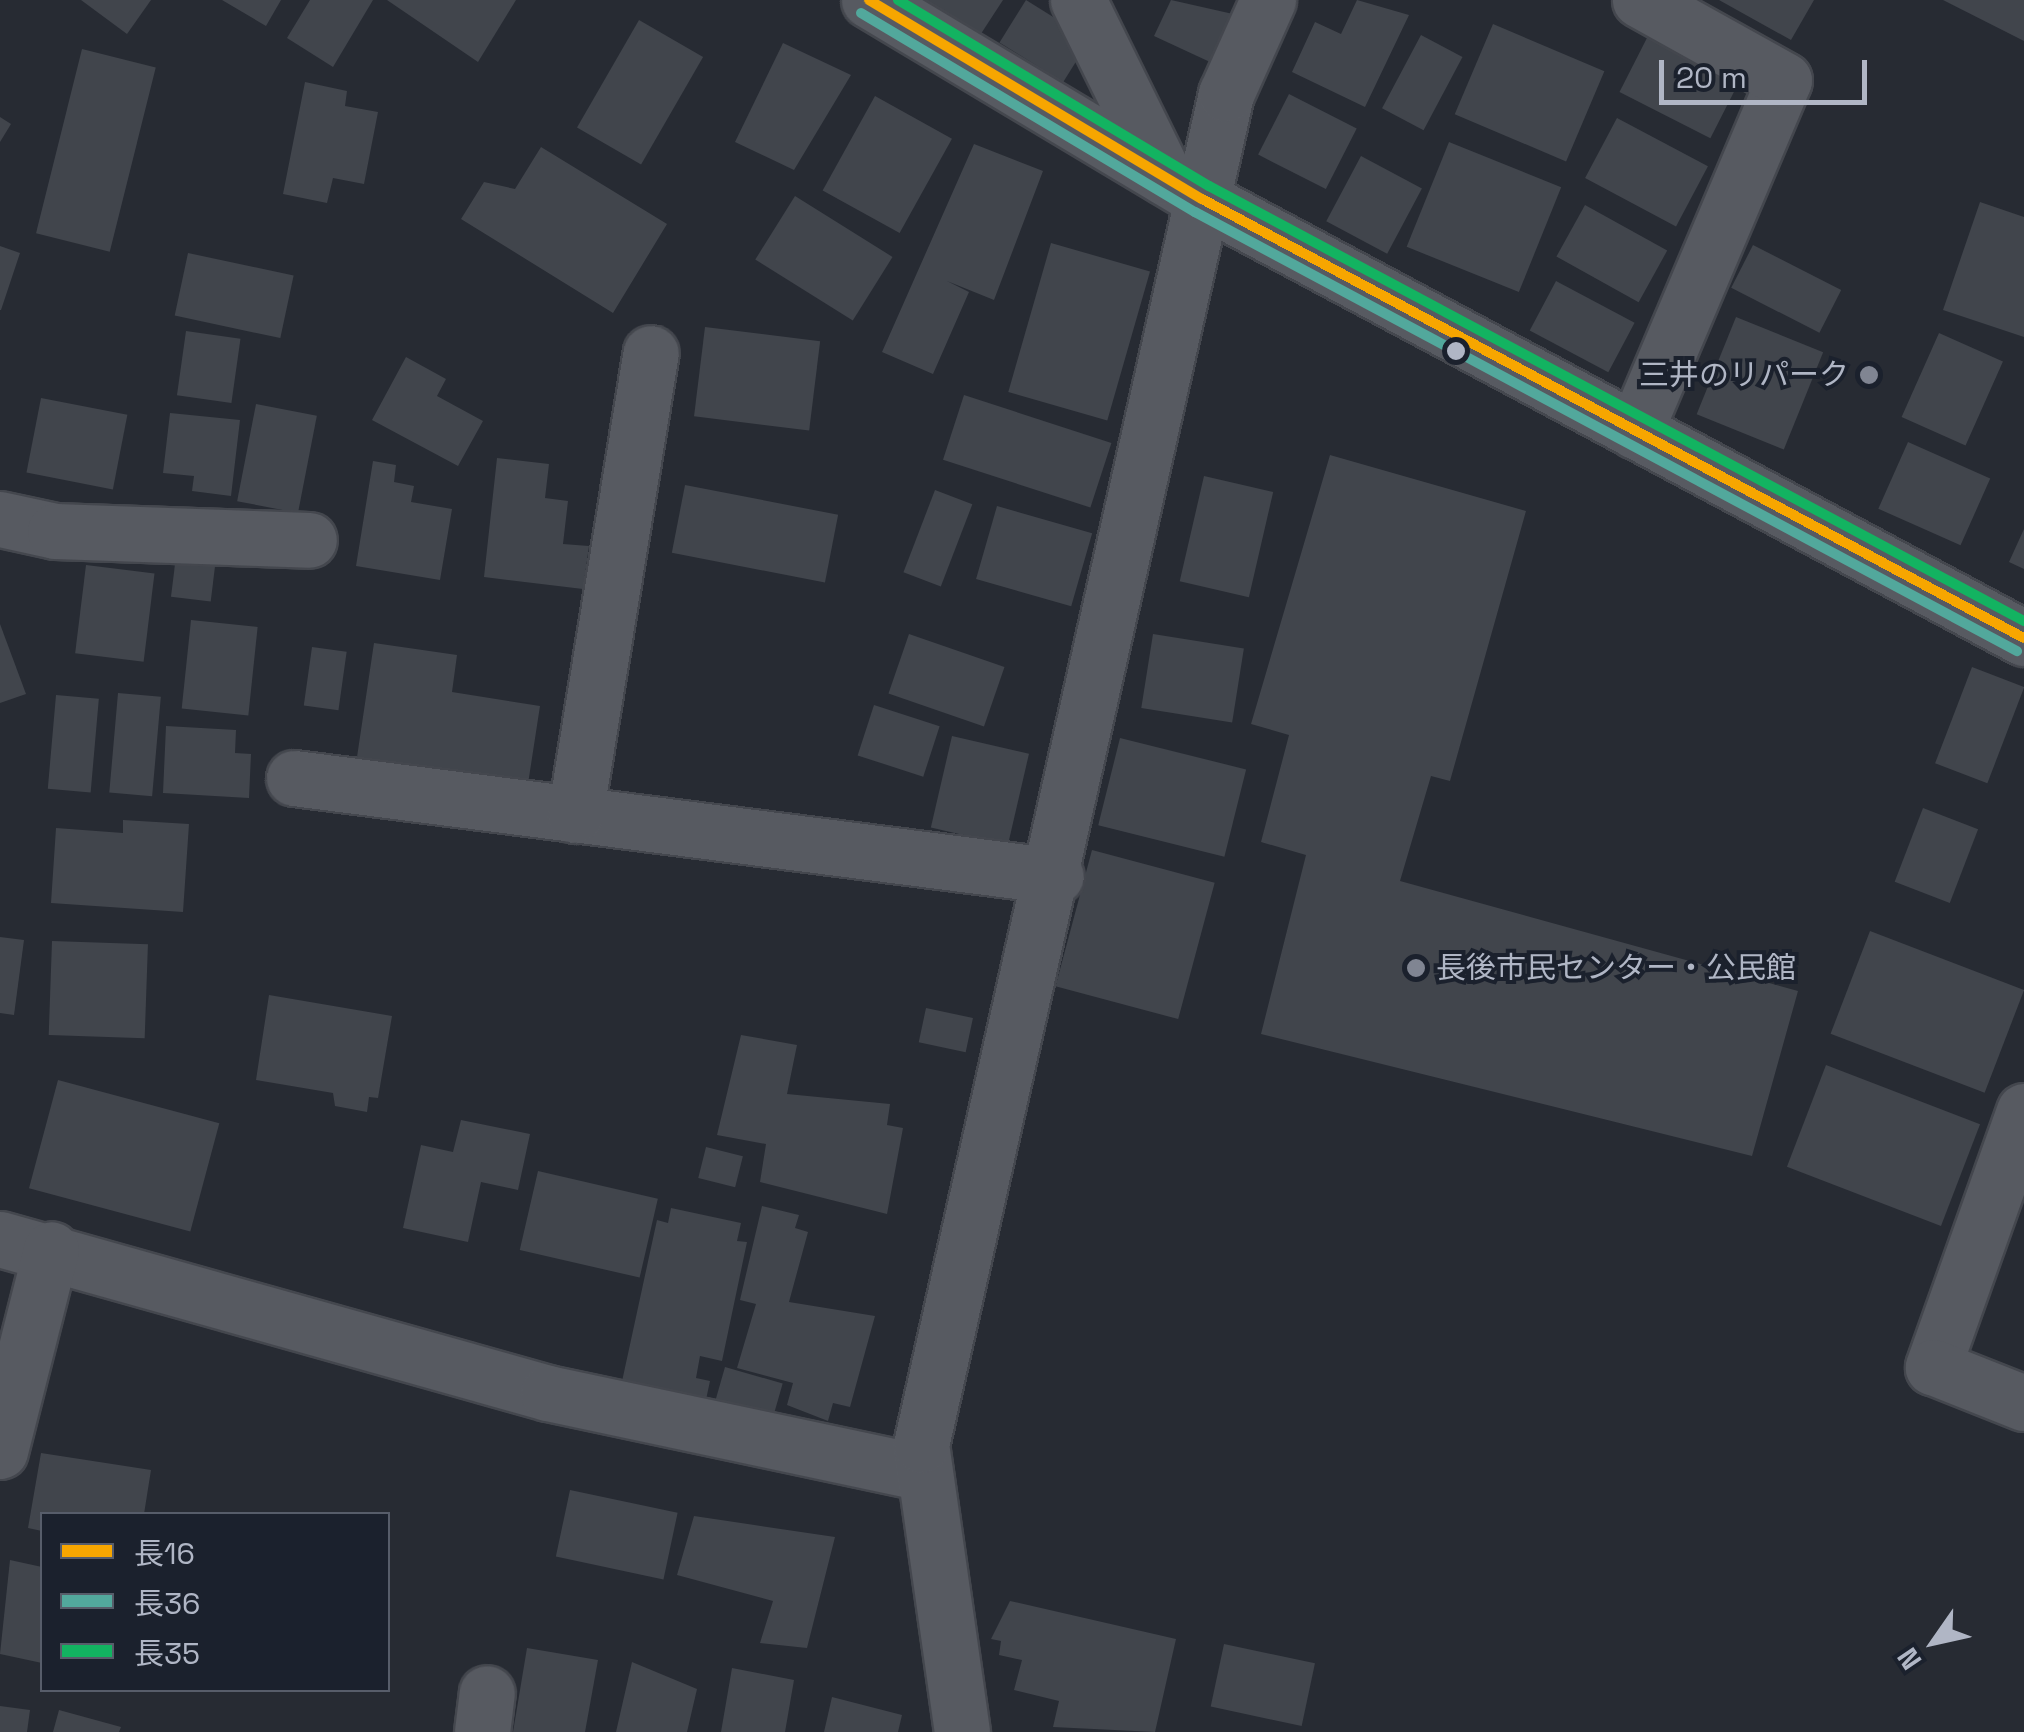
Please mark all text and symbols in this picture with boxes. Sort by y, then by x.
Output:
scale bar [1664,40,1872,102]
text: 20 m [1676,58,1747,97]
unlabelled marker [1446,341,1466,361]
place label: 三井のリパーク [1639,357,1849,393]
marker: 三井のリパーク [1858,364,1880,386]
place label: 長後市民センター・公民館 [1436,950,1796,986]
marker: 長後市民センター・公民館 [1405,957,1427,979]
legend [40,1512,390,1692]
text: 長16 [134,1534,195,1573]
text: 長36 [134,1584,200,1623]
north arrow [1884,1592,1984,1692]
text: 長35 [134,1634,200,1673]
text: N [1889,1641,1929,1677]

